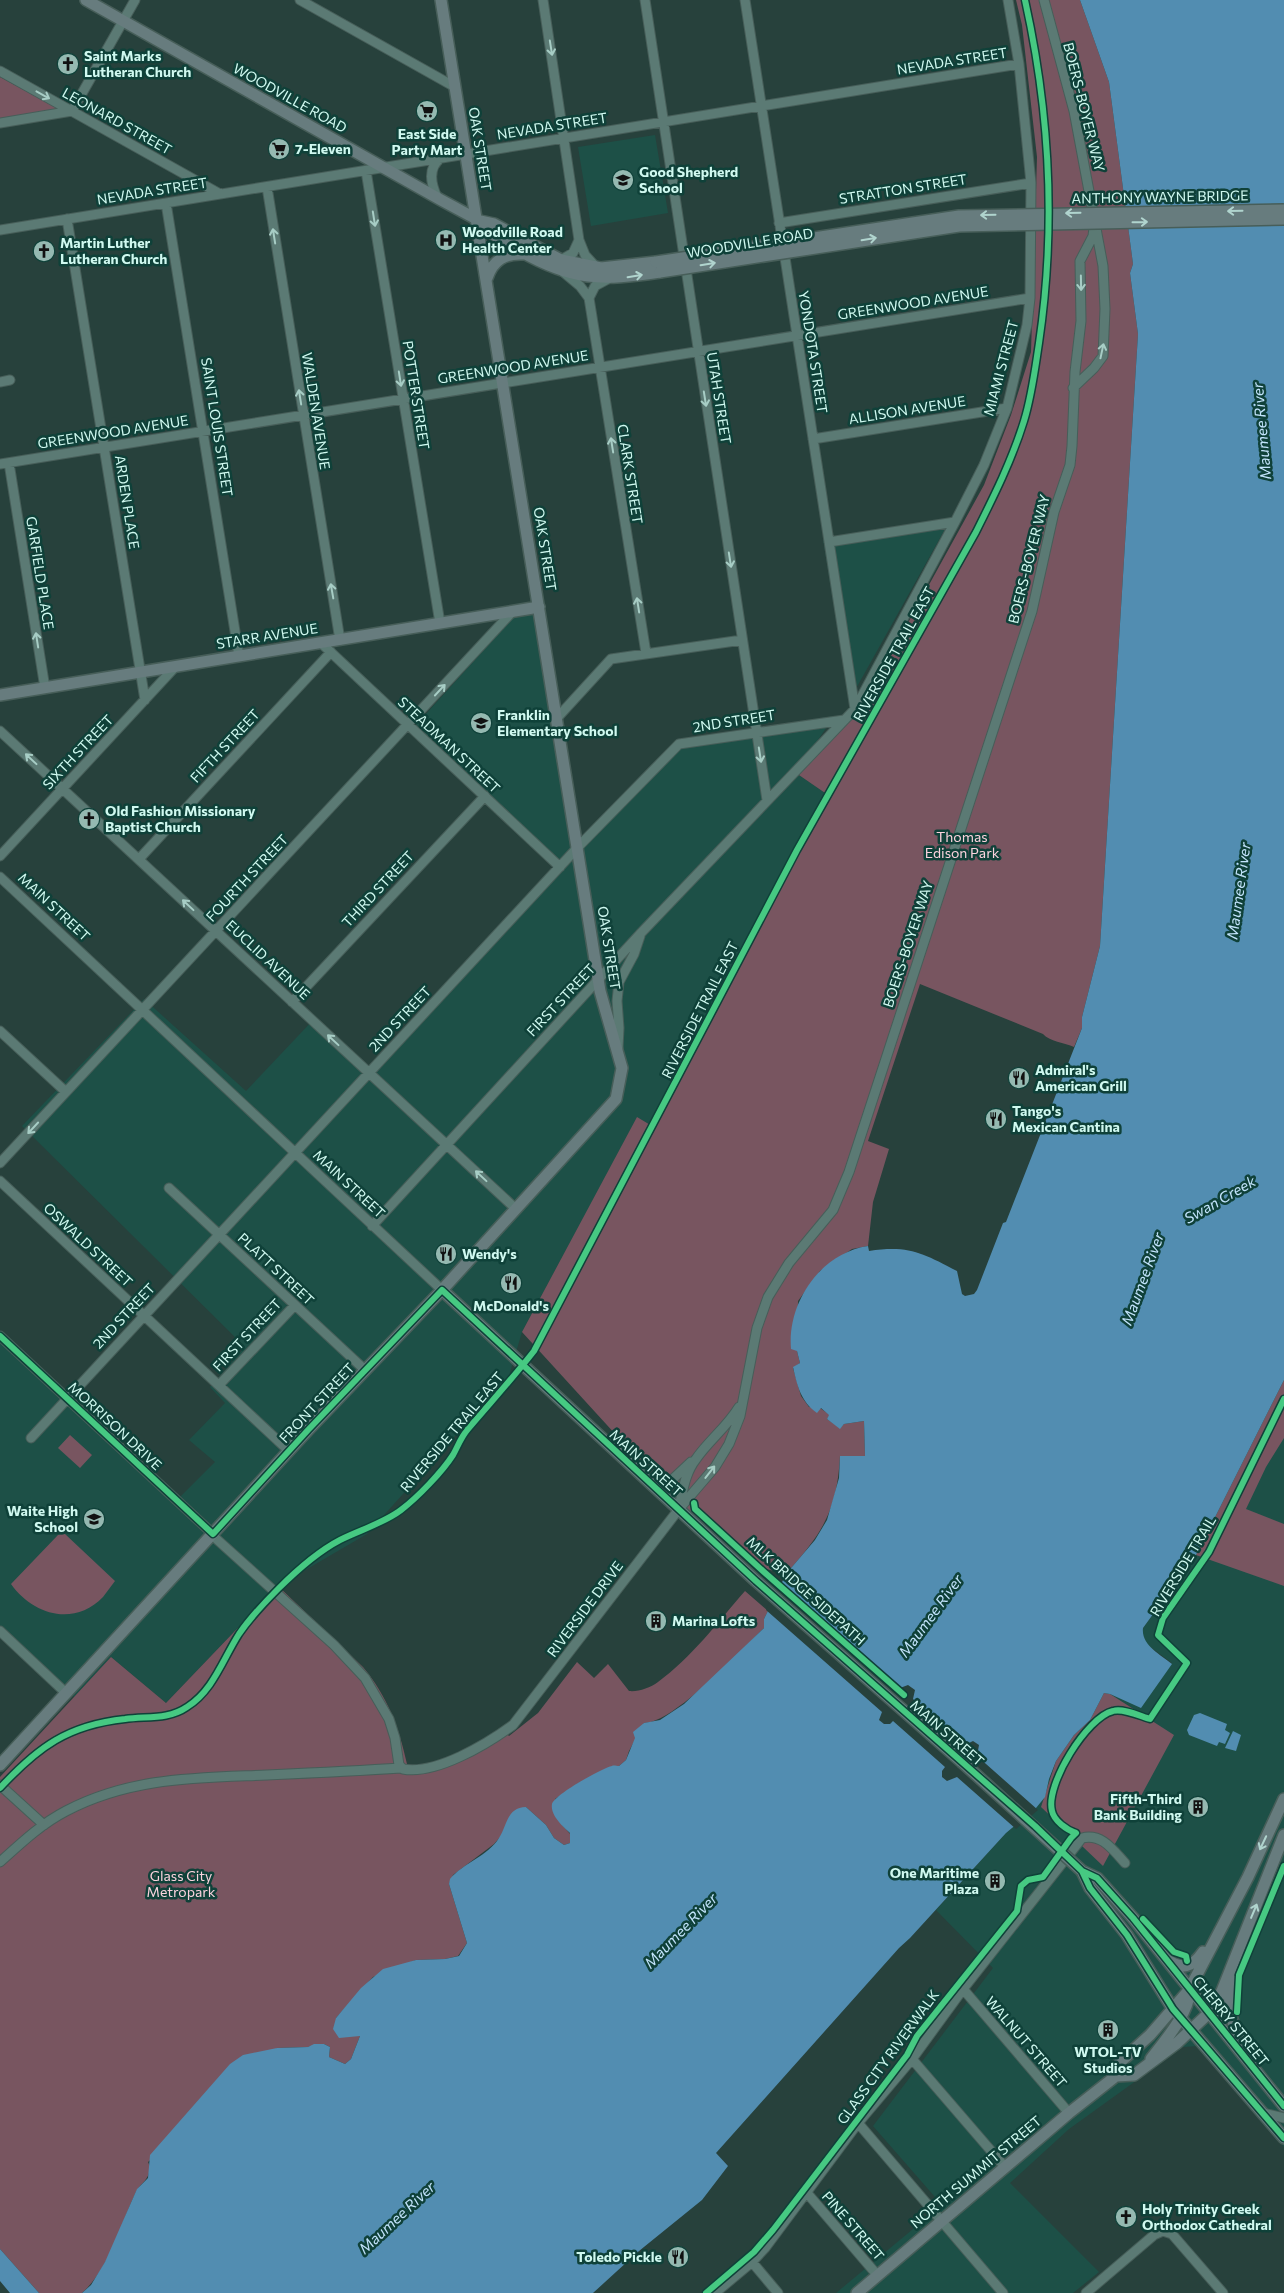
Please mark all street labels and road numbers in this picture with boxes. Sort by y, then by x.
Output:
street label: BOERS-BOYER WAY [1060,41,1109,173]
street label: NEVADA STREET [896,43,1008,78]
street label: WOODVILLE ROAD [230,59,350,136]
street label: LEONARD STREET [60,83,175,158]
street label: OAK STREET [465,106,496,192]
street label: NEVADA STREET [496,108,608,143]
street label: STRATTON STREET [838,170,968,207]
street label: NEVADA STREET [96,173,208,208]
street label: ANTHONY WAYNE BRIDGE [1071,186,1249,207]
street label: WOODVILLE ROAD [686,224,814,261]
street label: GREENWOOD AVENUE [836,282,989,323]
street label: YONDOTA STREET [795,289,832,414]
street label: MIAMI STREET [979,318,1022,418]
street label: POTTER STREET [399,339,434,451]
street label: GREENWOOD AVENUE [436,346,589,387]
street label: WALDEN AVENUE [299,351,334,471]
street label: UTAH STREET [704,351,735,445]
street label: SAINT LOUIS STREET [198,356,237,498]
street label: ALLISON AVENUE [847,392,967,427]
street label: GREENWOOD AVENUE [36,411,189,452]
street label: CLARK STREET [614,423,647,525]
street label: ARDEN PLACE [112,454,143,550]
street label: BOERS-BOYER WAY [1004,493,1053,625]
street label: OAK STREET [530,506,561,592]
street label: GARFIELD PLACE [23,515,58,631]
street label: RIVERSIDE TRAIL EAST [849,583,938,724]
street label: STARR AVENUE [215,619,319,652]
street label: STEADMAN STREET [395,693,504,796]
street label: FIFTH STREET [186,705,263,786]
street label: 2ND STREET [691,706,776,735]
street label: SIXTH STREET [39,711,117,792]
street label: FOURTH STREET [202,831,291,925]
street label: THIRD STREET [338,847,417,930]
street label: MAIN STREET [15,869,94,944]
street label: BOERS-BOYER WAY [879,878,936,1010]
street label: OAK STREET [594,905,625,991]
street label: EUCLID AVENUE [223,916,314,1003]
street label: RIVERSIDE TRAIL EAST [658,938,742,1081]
street label: FIRST STREET [523,960,599,1039]
street label: 2ND STREET [365,982,434,1055]
street label: MAIN STREET [310,1146,389,1221]
street label: OSWALD STREET [40,1199,136,1290]
street label: PLATT STREET [235,1229,318,1308]
street label: 2ND STREET [89,1279,158,1352]
street label: FIRST STREET [209,1295,285,1374]
street label: FRONT STREET [275,1359,358,1446]
street label: RIVERSIDE TRAIL EAST [396,1368,507,1495]
street label: MORRISON DRIVE [65,1378,166,1473]
street label: MAIN STREET [606,1425,686,1500]
street label: RIVERSIDE TRAIL [1146,1513,1219,1619]
street label: MLK BRIDGE SIDEPATH [743,1533,869,1648]
street label: RIVERSIDE DRIVE [543,1557,626,1660]
street label: MAIN STREET [907,1696,988,1769]
street label: CHERRY STREET [1190,1972,1273,2069]
street label: GLASS CITY RIVERWALK [833,1986,942,2127]
street label: WALNUT STREET [982,1993,1071,2091]
street label: NORTH SUMMIT STREET [907,2112,1045,2231]
street label: PINE STREET [819,2188,888,2264]

